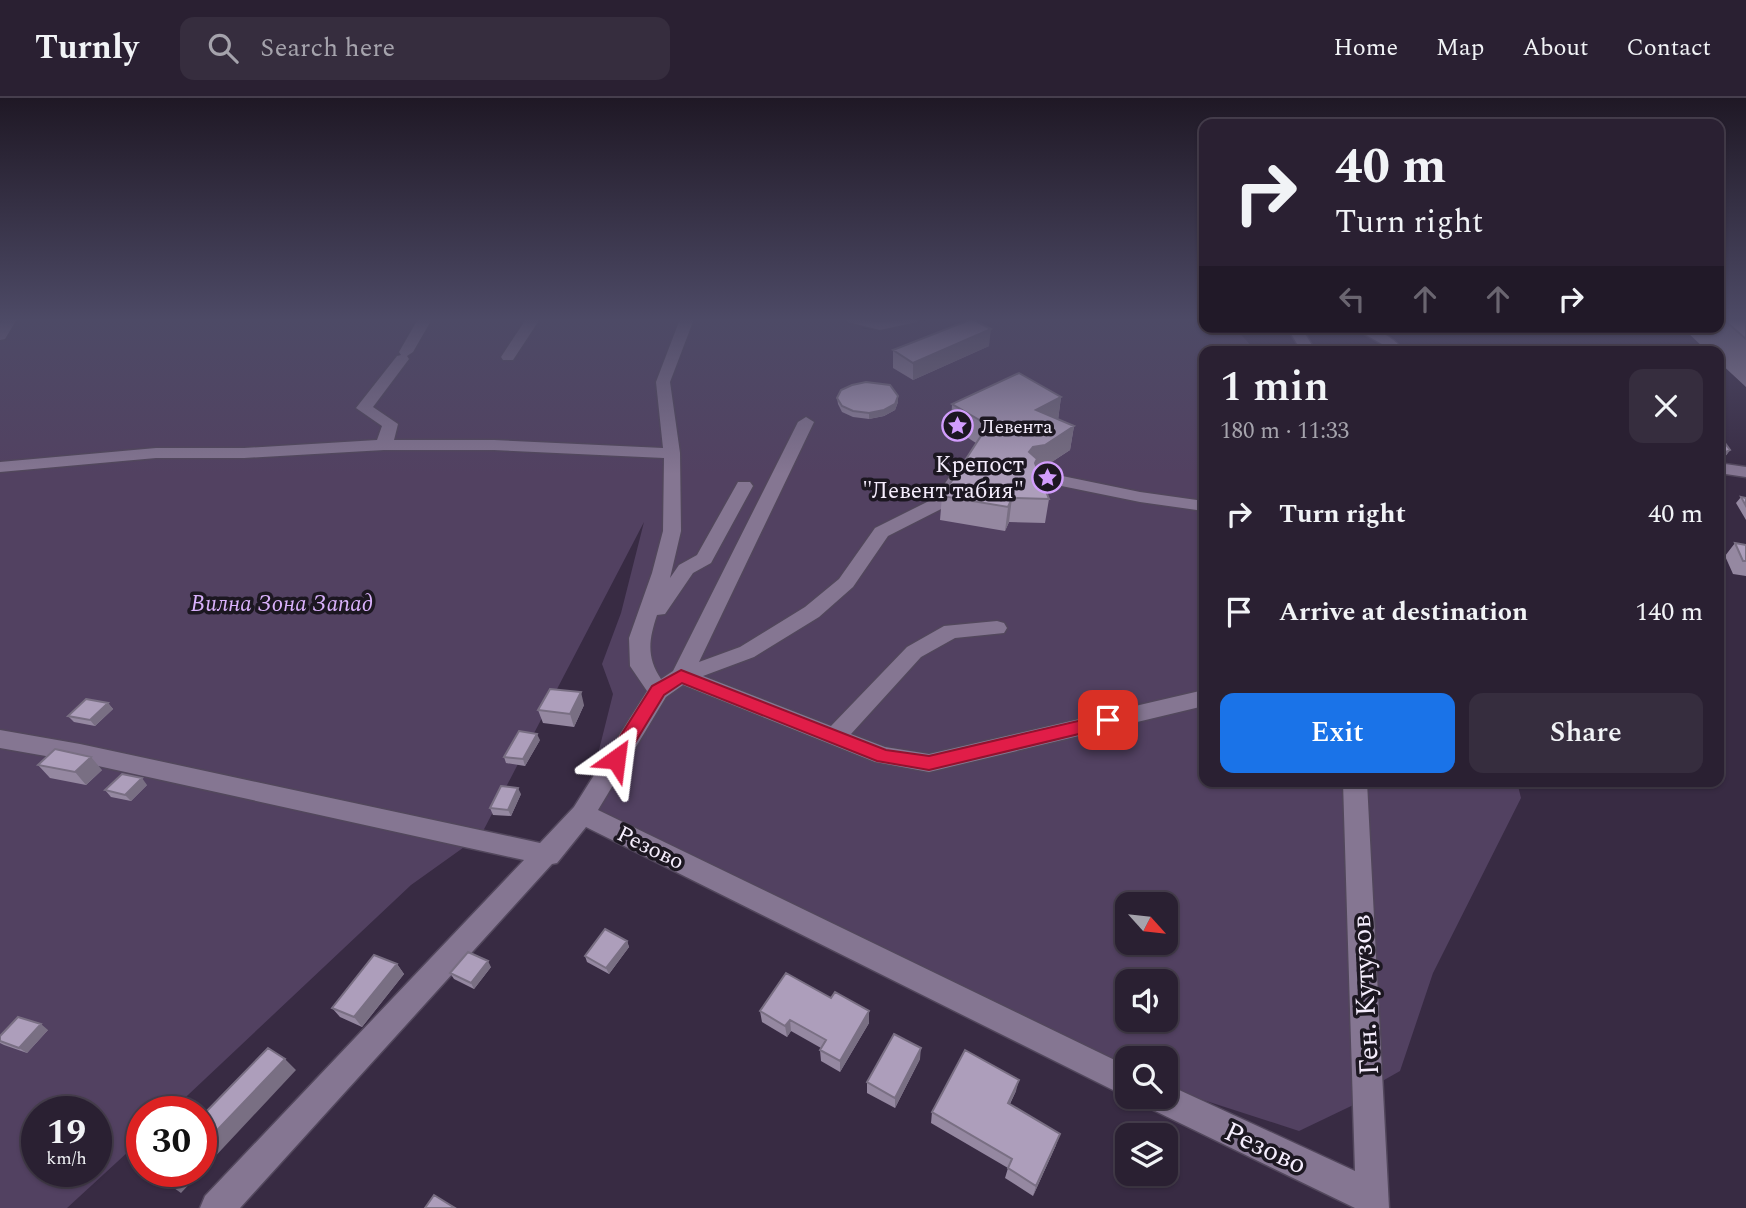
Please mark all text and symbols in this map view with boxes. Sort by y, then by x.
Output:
search box [180,17,670,80]
text: Turnly [35,23,138,73]
text: Search here [260,28,395,68]
icon: search [204,29,242,67]
text: Home [1333,30,1398,66]
text: Map [1436,30,1484,66]
text: About [1522,30,1588,66]
text: Contact [1626,30,1711,66]
text: 40 m [1335,130,1446,205]
icon: right [1220,147,1311,238]
text: Turn right [1335,198,1483,247]
icon: left [1333,280,1371,318]
icon: ahead [1406,280,1444,318]
icon: ahead [1479,280,1517,318]
icon: right [1552,280,1590,318]
text: 1 min [1220,356,1329,419]
button: close [1629,369,1703,443]
place icon: Левента [941,409,975,443]
place label: Левента [981,413,1053,442]
text: 180 m · 11:33 [1220,414,1349,449]
place label: Крепост "Левент табия" [862,448,1024,509]
place icon: Крепост "Левент табия" [1030,460,1064,494]
text: Turn right [1279,494,1406,534]
text: 40 m [1648,494,1703,534]
icon: right [1220,495,1258,533]
park label: Вилна Зона Запад [191,587,373,622]
text: Arrive at destination [1279,592,1528,632]
text: 140 m [1635,592,1703,632]
icon: arrive [1220,593,1258,631]
pin [1078,690,1138,750]
button: Exit [1220,693,1455,773]
button: Share [1469,693,1703,773]
icon: arrive [1089,701,1127,739]
position arrow [579,722,653,796]
street label: Резово [611,817,690,880]
north arrow [1115,892,1178,956]
map controls [1115,892,1178,1186]
street label: Ген. Кутузов [1340,914,1391,1076]
button: sound [1115,969,1178,1032]
button: search [1115,1046,1178,1109]
speed limit sign: 30 [126,1096,217,1187]
text: 19 [47,1106,86,1159]
street label: Резово [1217,1111,1314,1186]
button: layers [1115,1123,1178,1186]
text: km/h [46,1145,87,1172]

